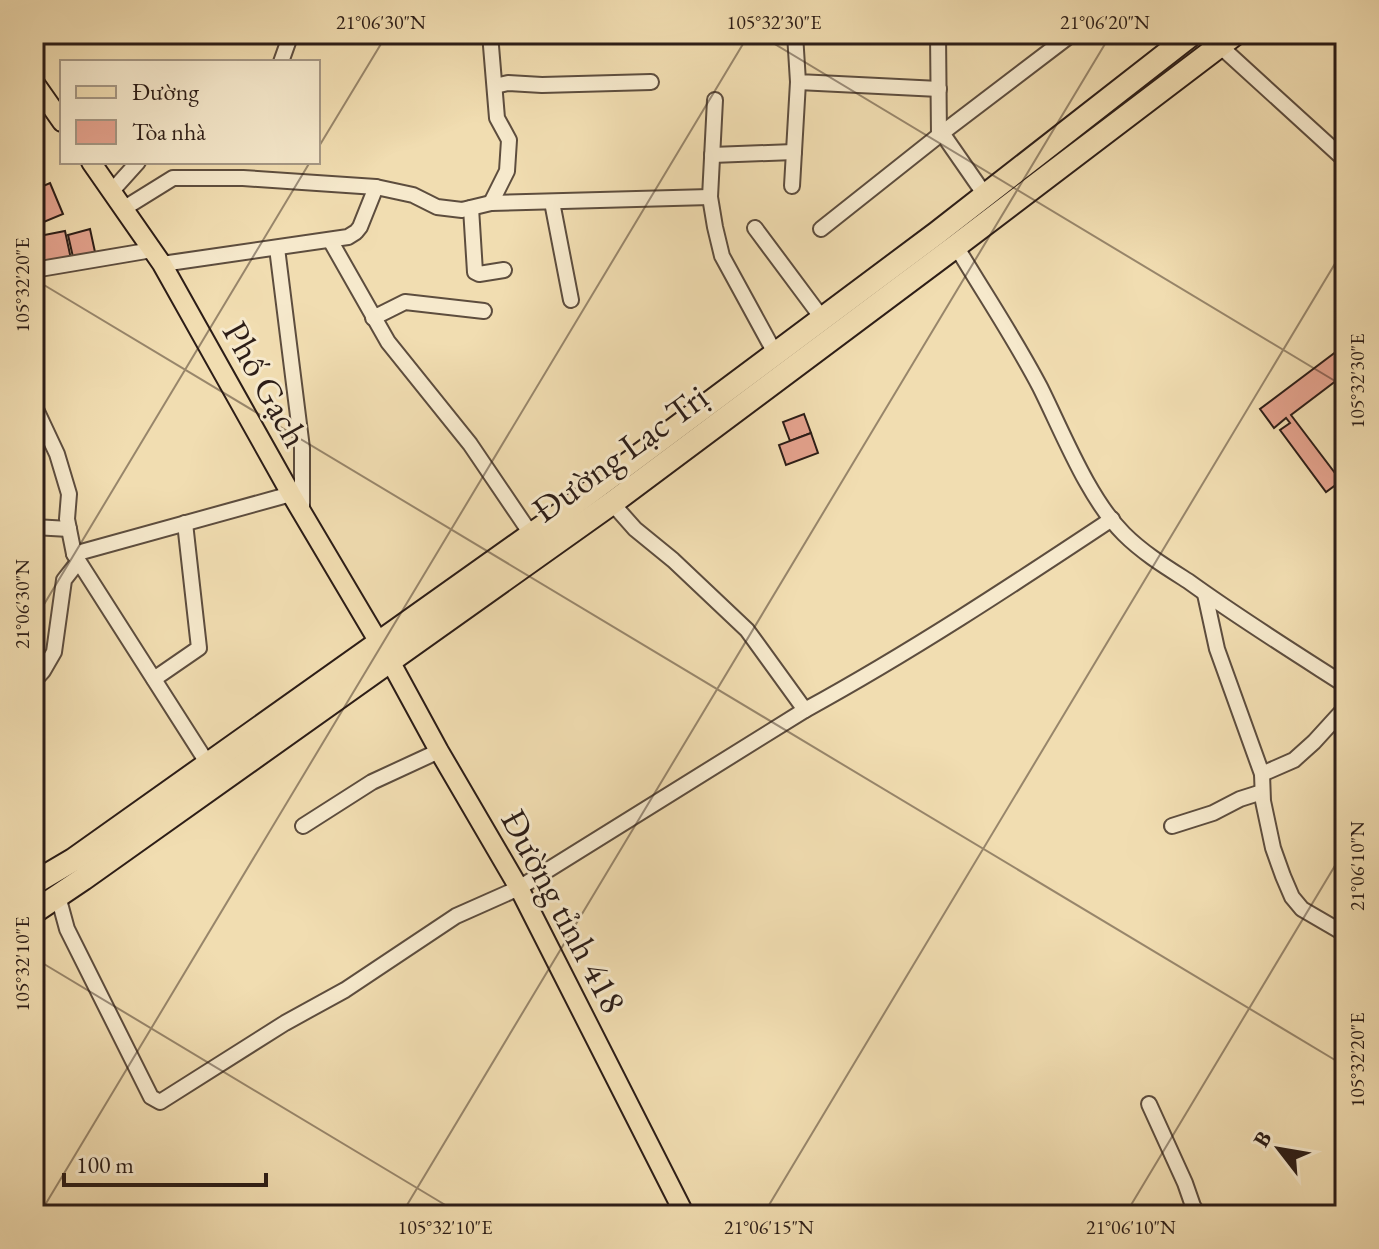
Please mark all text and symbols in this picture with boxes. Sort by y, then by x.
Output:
text: 21°06'30"N [336,9,426,35]
text: 105°32'30"E [727,9,821,35]
text: 21°06'20"N [1060,9,1150,35]
legend [60,60,320,164]
text: Đường [132,76,199,107]
text: Tòa nhà [132,116,206,147]
text: 105°32'20"E [9,238,35,332]
street label: Phố Gạch [212,313,320,455]
text: 105°32'30"E [1344,334,1370,428]
street label: Đường Lạc Trị [523,373,717,533]
text: 21°06'30"N [9,559,35,649]
street label: Đường tỉnh 418 [491,801,637,1021]
text: 21°06'10"N [1344,821,1370,911]
text: 105°32'10"E [9,917,35,1011]
text: 105°32'20"E [1344,1013,1370,1107]
north arrow [1239,1109,1319,1189]
text: B [1246,1125,1278,1152]
scale bar [64,1137,266,1187]
text: 100 m [76,1149,134,1180]
text: 105°32'10"E [398,1214,492,1240]
text: 21°06'15"N [724,1214,814,1240]
text: 21°06'10"N [1086,1214,1176,1240]

